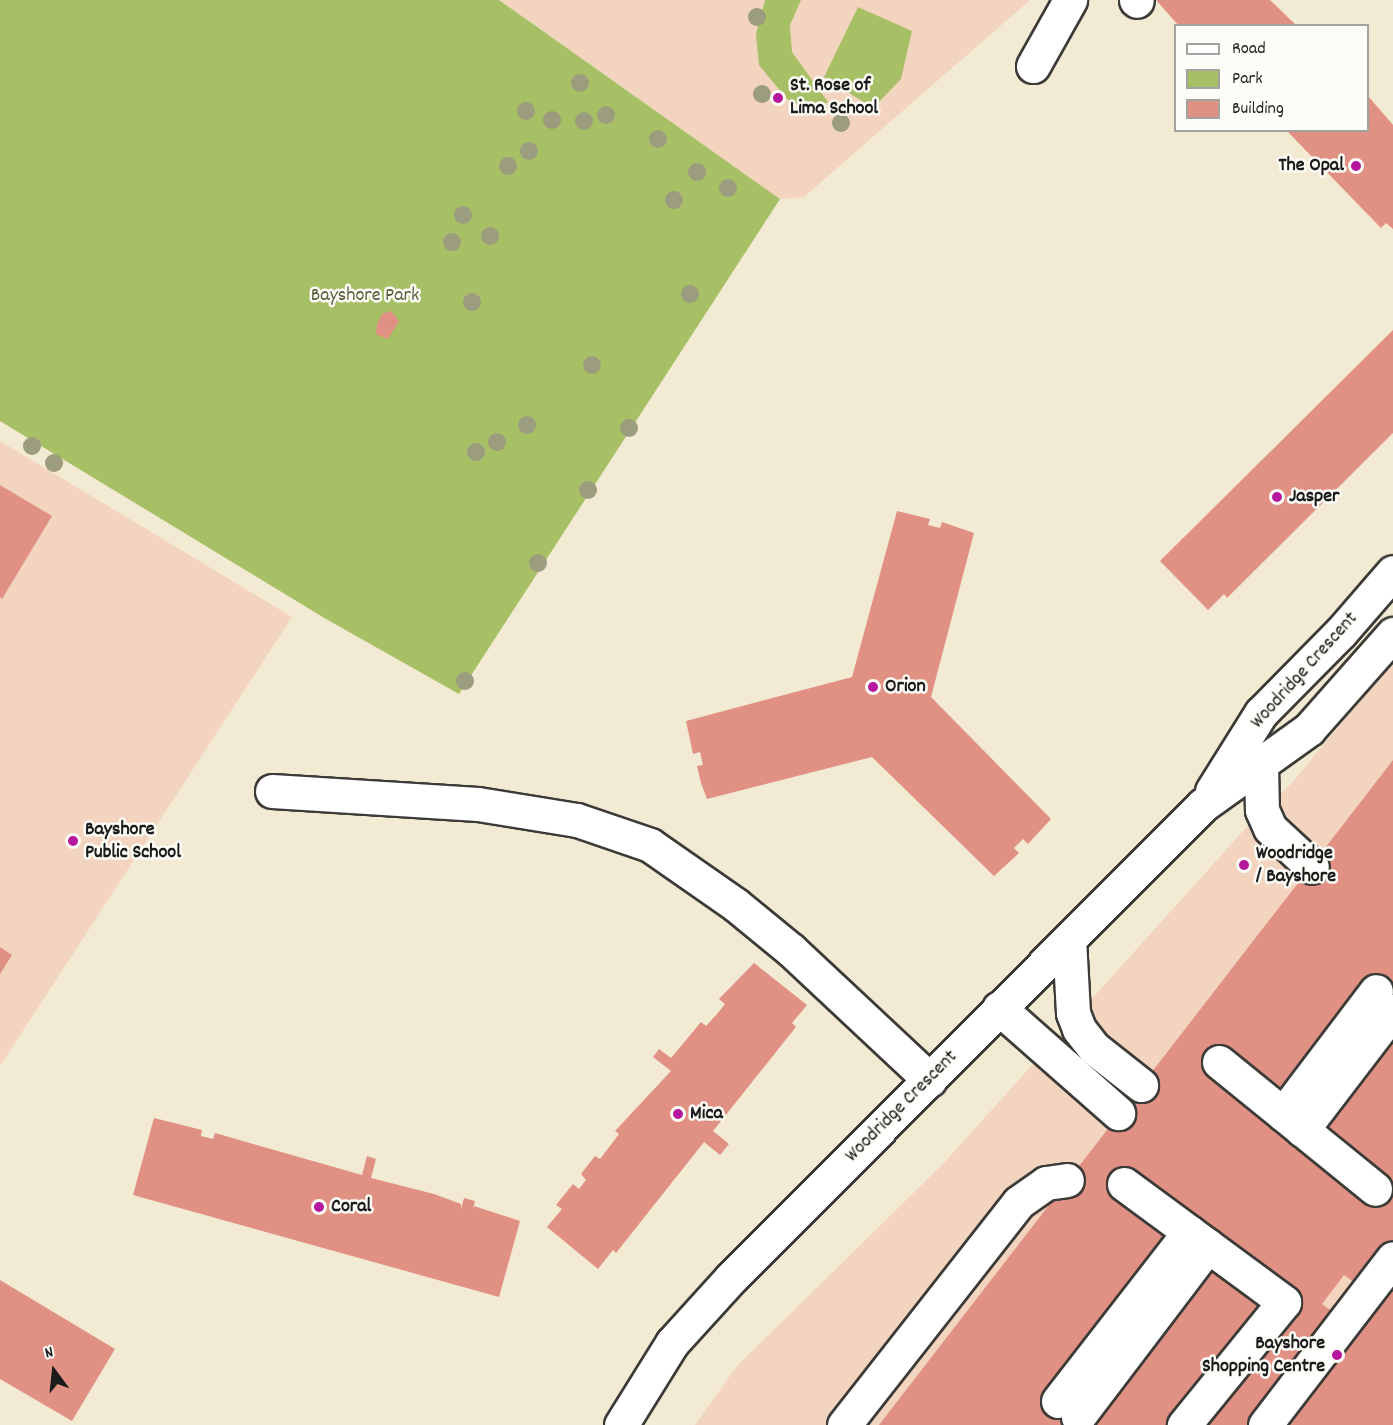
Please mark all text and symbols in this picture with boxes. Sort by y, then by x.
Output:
legend [1174,24,1369,132]
text: Road [1232,37,1266,62]
text: Park [1232,67,1263,92]
place label: St. Rose of Lima School [790,74,878,121]
marker: St. Rose of Lima School [771,91,785,105]
text: Building [1232,97,1284,122]
place label: The Opal [1279,154,1344,178]
marker: The Opal [1349,159,1363,173]
park label: Bayshore Park [311,284,419,308]
place label: Jasper [1289,485,1340,509]
marker: Jasper [1270,490,1284,504]
street label: Woodridge Crescent [1246,608,1364,734]
place label: Orion [885,675,926,699]
marker: Orion [866,680,880,694]
place label: Bayshore Public School [85,818,181,865]
marker: Bayshore Public School [66,834,80,848]
place label: Woodridge / Bayshore [1256,842,1336,889]
marker: Woodridge / Bayshore [1237,858,1251,872]
street label: Woodridge Crescent [841,1046,963,1168]
place label: Mica [690,1102,723,1126]
marker: Mica [671,1107,685,1121]
place label: Coral [331,1195,371,1219]
marker: Coral [312,1200,326,1214]
place label: Bayshore Shopping Centre [1202,1332,1325,1379]
north arrow [24,1341,84,1401]
text: N [42,1341,56,1365]
marker: Bayshore Shopping Centre [1330,1348,1344,1362]

